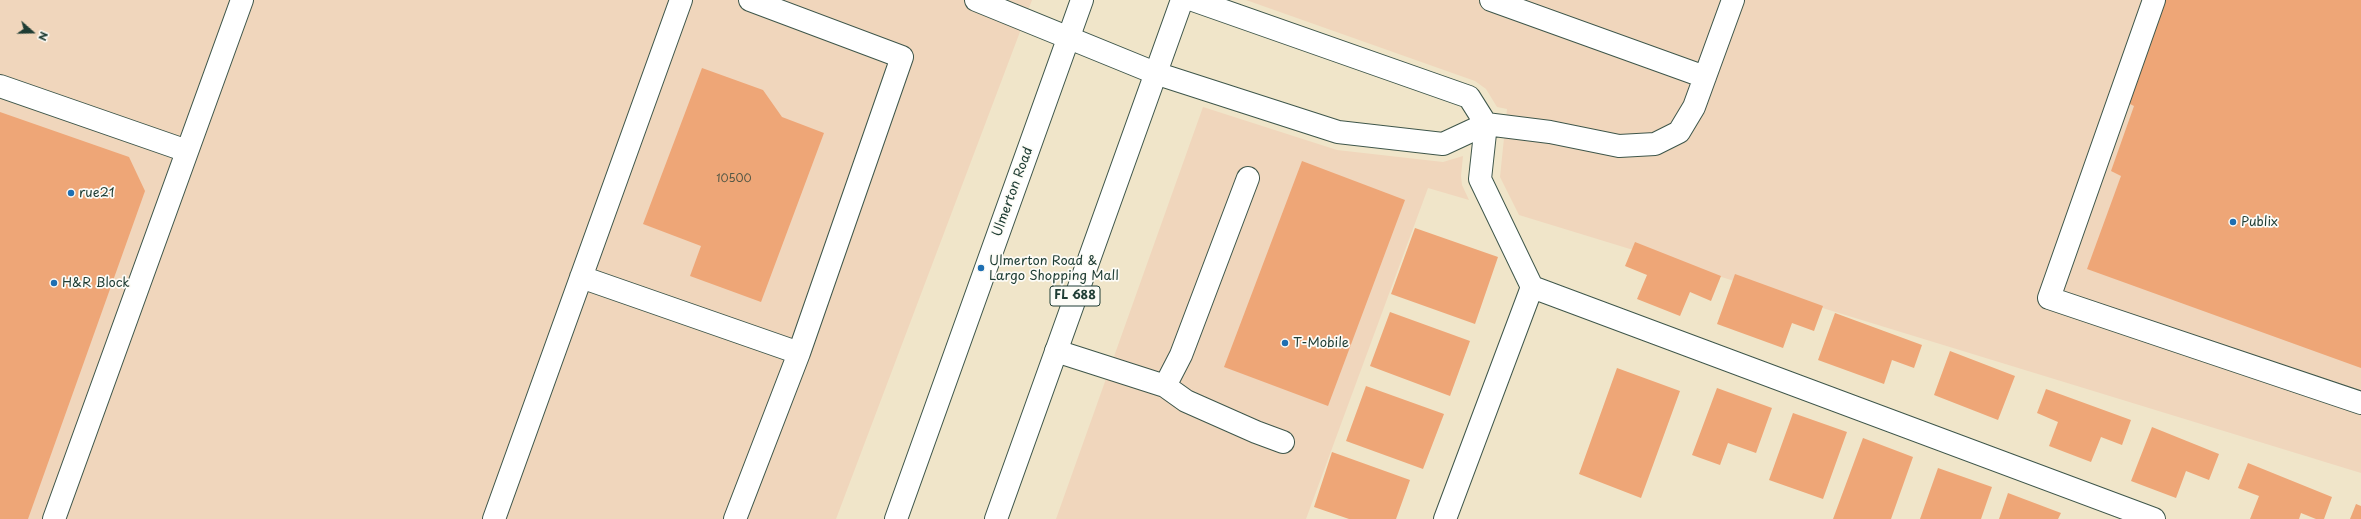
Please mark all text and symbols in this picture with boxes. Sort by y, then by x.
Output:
north arrow [12,12,52,52]
text: N [34,29,53,43]
street label: Ulmerton Road [990,145,1036,239]
house number: 10500 [716,172,752,186]
place label: rue21 [79,185,115,201]
marker: rue21 [66,188,76,198]
place label: Publix [2241,214,2278,230]
marker: Publix [2228,217,2238,227]
place label: Ulmerton Road & Largo Shopping Mall [989,253,1119,284]
marker: Ulmerton Road & Largo Shopping Mall [976,263,986,273]
place label: H&R Block [62,275,130,291]
marker: H&R Block [49,278,59,288]
road number: FL 688 [1050,286,1100,306]
place label: T-Mobile [1293,335,1349,351]
marker: T-Mobile [1280,338,1290,348]

